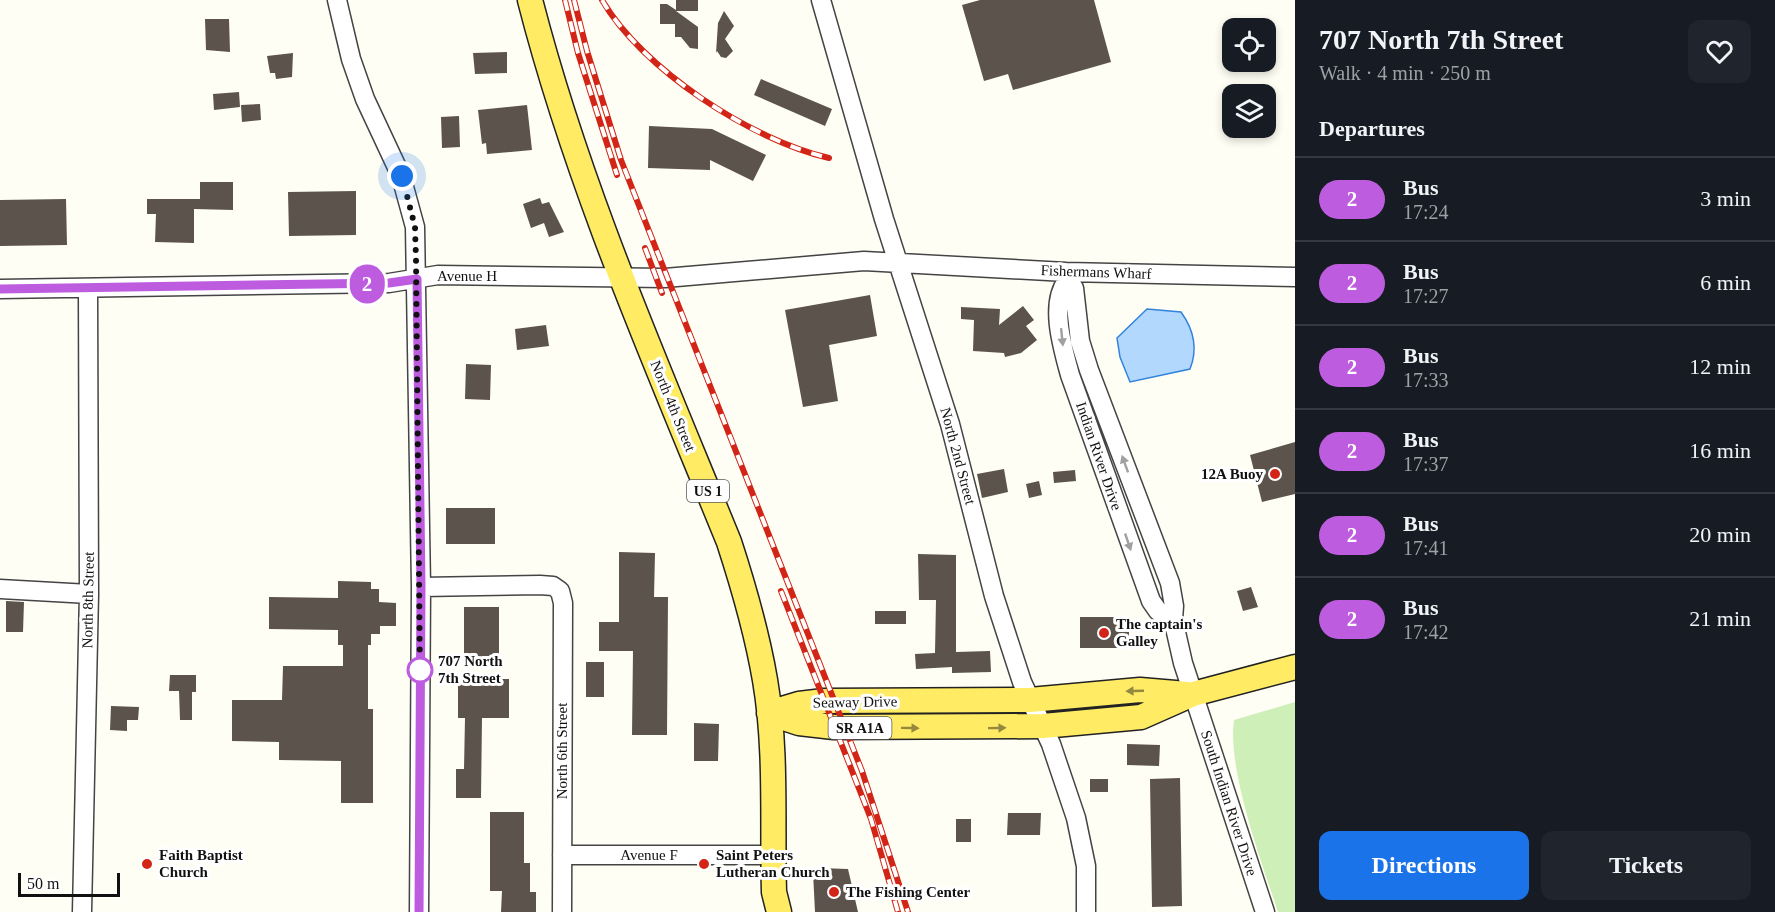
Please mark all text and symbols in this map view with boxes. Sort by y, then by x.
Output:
map controls [1222,18,1276,138]
button: locate [1222,18,1276,72]
button: heart [1688,20,1751,83]
text: 707 North 7th Street [1319,24,1563,55]
text: Walk · 4 min · 250 m [1319,62,1491,84]
button: layers [1222,84,1276,138]
text: Departures [1319,116,1425,141]
your location [387,161,417,191]
text: Bus [1403,175,1438,200]
text: 3 min [1700,186,1751,211]
text: 2 [1347,187,1357,211]
text: 17:24 [1403,201,1449,223]
text: Bus [1403,259,1438,284]
street label: Fishermans Wharf [1040,262,1152,282]
line badge: 2 [348,264,386,304]
street label: Avenue H [437,268,497,284]
text: 6 min [1700,270,1751,295]
text: 2 [1347,271,1357,295]
text: 2 [362,272,372,296]
text: 17:27 [1403,285,1449,307]
one-way arrow [1057,328,1067,347]
text: Bus [1403,343,1438,368]
text: 12 min [1689,354,1751,379]
text: 2 [1347,355,1357,379]
street label: North 4th Street [647,358,699,455]
text: 17:33 [1403,369,1449,391]
street label: Indian River Drive [1073,400,1125,512]
street label: North 2nd Street [937,406,979,507]
text: Bus [1403,427,1438,452]
text: 16 min [1689,438,1751,463]
text: 2 [1347,439,1357,463]
text: 17:37 [1403,453,1449,475]
one-way arrow [1120,455,1130,473]
place label: 12A Buoy [1201,466,1263,482]
marker: 12A Buoy [1268,467,1282,481]
road number: US 1 [687,480,729,502]
text: Bus [1403,511,1438,536]
text: 20 min [1689,522,1751,547]
text: 2 [1347,523,1357,547]
one-way arrow [1124,533,1134,551]
text: 17:41 [1403,537,1449,559]
street label: North 8th Street [79,551,97,648]
text: Bus [1403,595,1438,620]
text: 21 min [1689,606,1751,631]
text: 2 [1347,607,1357,631]
place label: The captain's Galley [1116,616,1202,649]
text: 17:42 [1403,621,1449,643]
marker: The captain's Galley [1097,626,1111,640]
place label: 707 North 7th Street [438,653,503,686]
marker: 707 North 7th Street [407,657,433,683]
one-way arrow [1125,687,1144,696]
street label: Seaway Drive [813,693,898,711]
street label: North 6th Street [554,702,570,799]
road number: SR A1A [828,717,892,739]
one-way arrow [900,723,919,733]
one-way arrow [988,723,1007,732]
street label: South Indian River Drive [1198,728,1260,878]
button: Directions [1319,831,1529,900]
button: Tickets [1541,831,1751,900]
place label: Faith Baptist Church [159,847,243,880]
street label: Avenue F [620,847,678,863]
place label: Saint Peters Lutheran Church [716,847,830,880]
marker: Faith Baptist Church [140,857,154,871]
marker: Saint Peters Lutheran Church [697,857,711,871]
scale bar [18,870,120,898]
text: 50 m [27,875,59,892]
place label: The Fishing Center [846,884,971,900]
marker: The Fishing Center [827,885,841,899]

